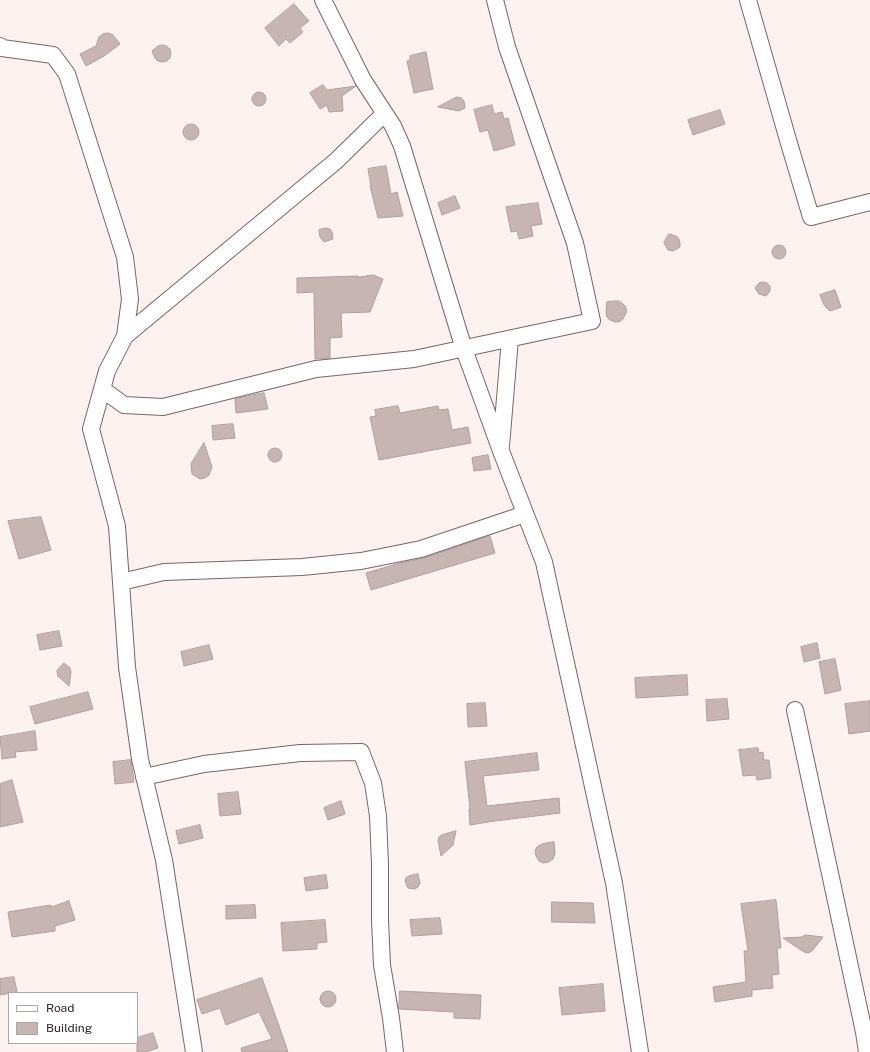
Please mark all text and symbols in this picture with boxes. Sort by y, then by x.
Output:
legend [8,992,138,1044]
text: Road [46,1001,74,1015]
text: Building [46,1021,92,1035]

